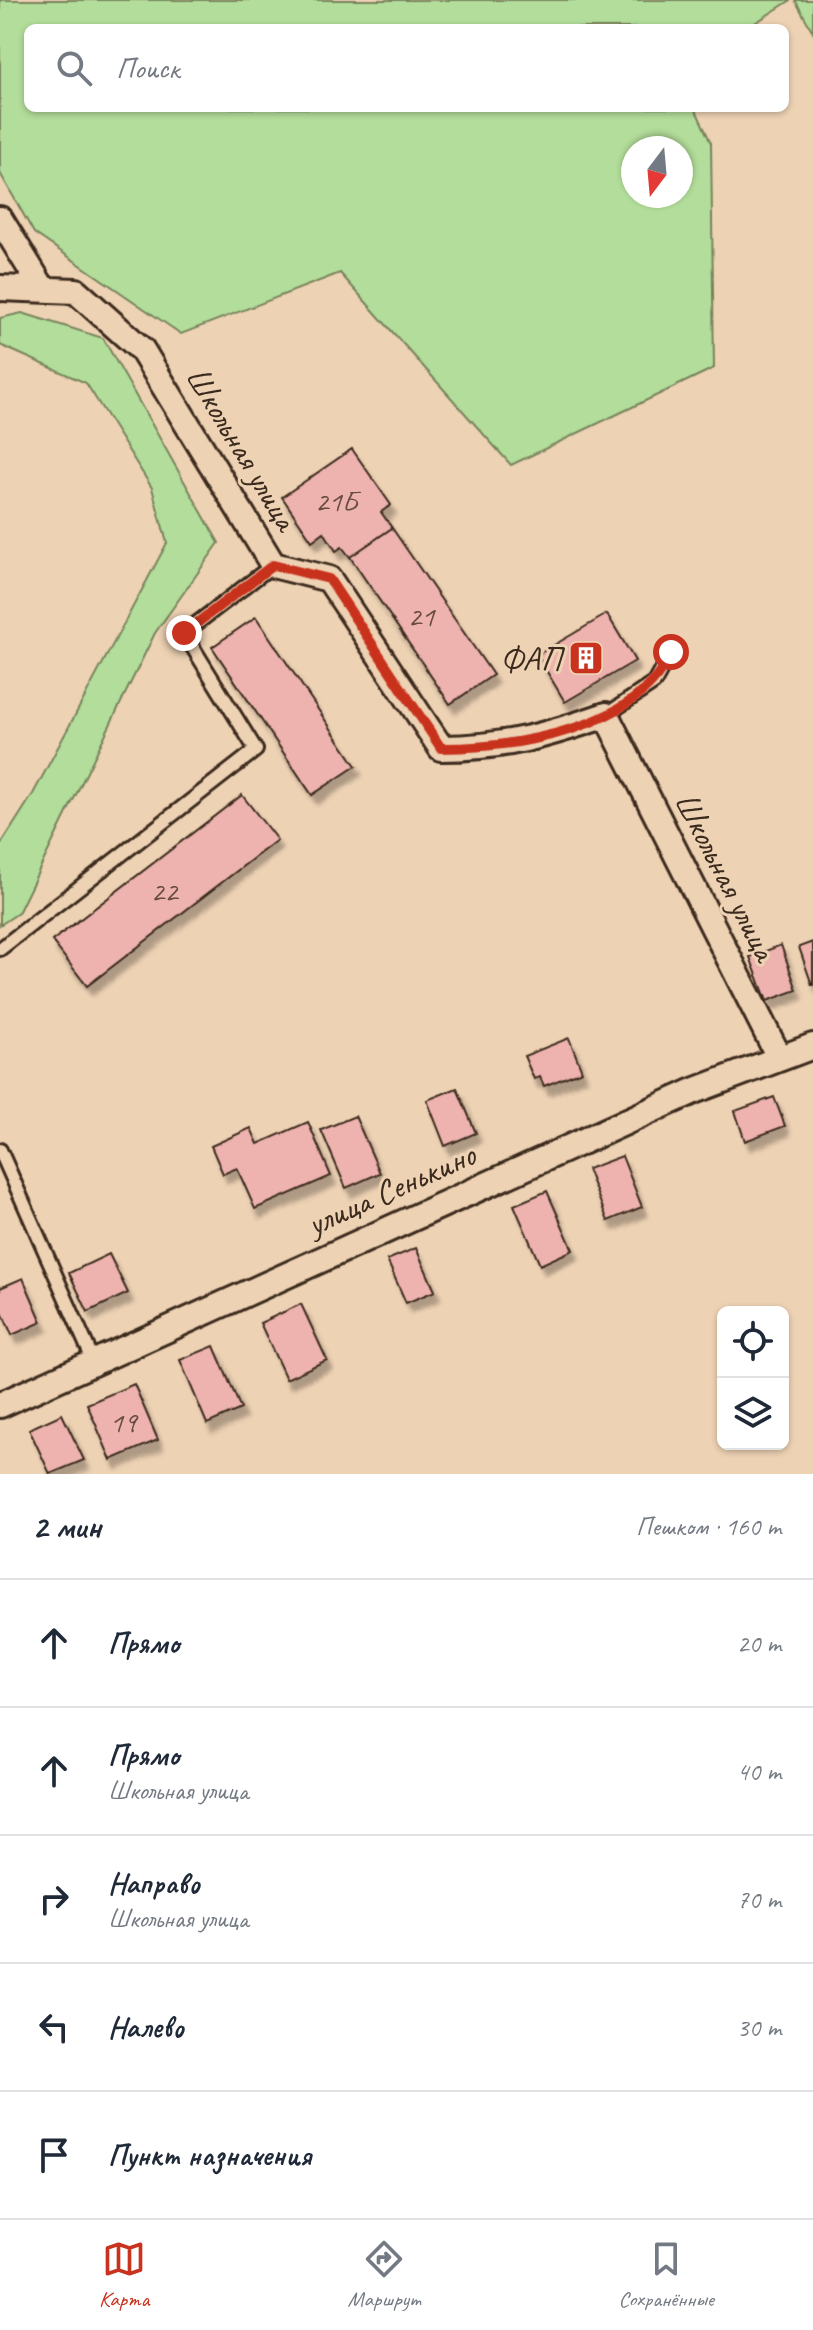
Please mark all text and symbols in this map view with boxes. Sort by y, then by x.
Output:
search box [24,24,789,112]
icon: search [52,46,96,90]
text: Поиск [116,49,179,87]
north arrow [621,136,693,208]
street label: Школьная улица [176,358,309,540]
house number: 21Б [315,482,362,520]
house number: 21 [408,597,436,635]
route end [166,615,202,651]
route start [653,634,689,670]
place label: ФАП [500,637,566,680]
building icon: ФАП [567,639,605,677]
street label: Школьная улица [665,785,788,970]
house number: 22 [151,872,180,910]
street label: улица Сенькино [298,1132,484,1246]
map controls [717,1306,789,1450]
button: locate [717,1306,789,1378]
button: layers [717,1378,789,1450]
house number: 19 [110,1403,139,1441]
text: 2 мин [32,1505,101,1548]
text: Пешком · 160 m [636,1510,781,1543]
icon: ahead [32,1621,76,1665]
text: Прямо [108,1624,179,1662]
text: 20 m [737,1627,781,1660]
text: Прямо [108,1736,179,1774]
icon: ahead [32,1749,76,1793]
text: 40 m [737,1755,781,1788]
text: Школьная улица [108,1774,248,1807]
text: Направо [108,1864,200,1902]
icon: right [32,1877,76,1921]
text: 70 m [737,1883,781,1916]
text: Школьная улица [108,1902,248,1935]
icon: left [32,2005,76,2049]
text: Налево [108,2008,184,2046]
text: 30 m [737,2011,781,2044]
icon: arrive [32,2133,76,2177]
text: Пункт назначения [108,2136,311,2174]
tab: Карта [99,2237,149,2313]
tab: Маршрут [348,2237,420,2313]
tab: Сохранённые [618,2237,714,2313]

